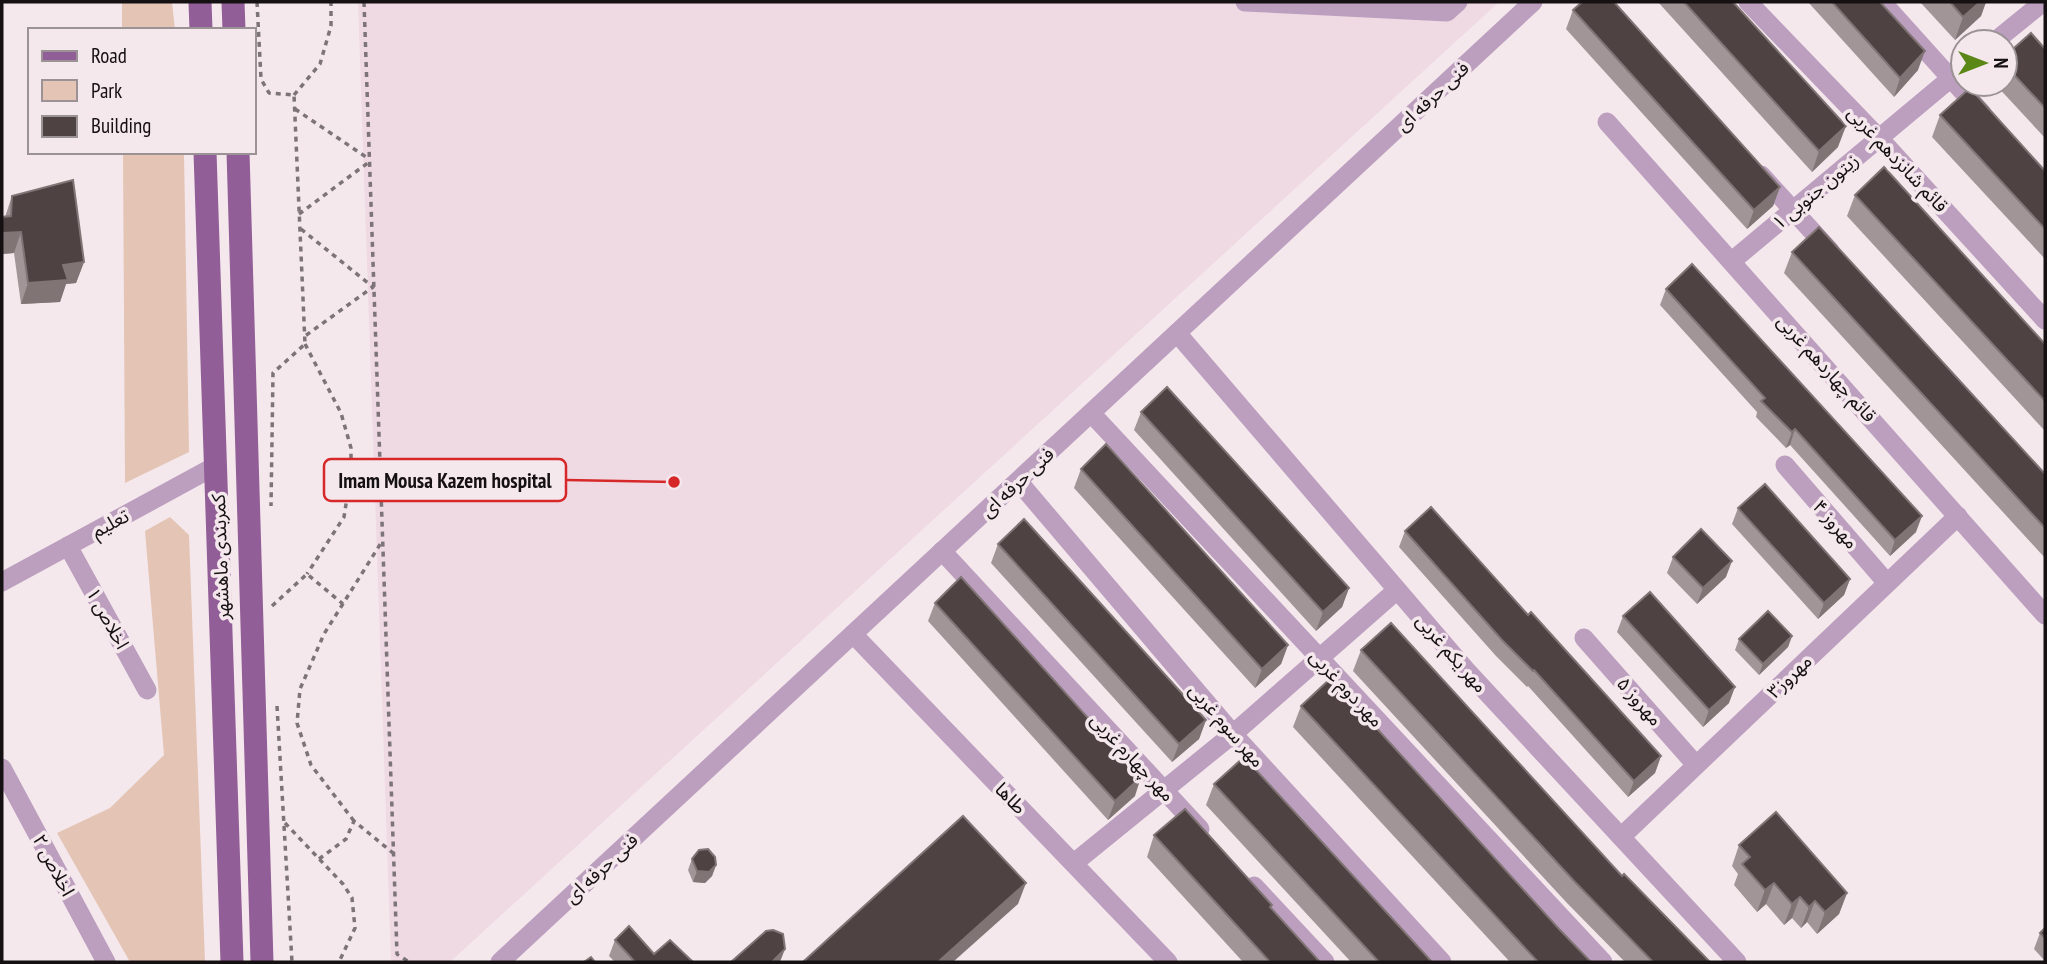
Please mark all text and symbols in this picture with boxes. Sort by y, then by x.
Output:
legend [28,28,256,154]
north arrow [1949,28,2019,98]
text: Road [91,42,127,69]
street label: فنی حرفه ای [1390,56,1474,136]
text: N [1989,58,2013,68]
text: Park [91,77,122,104]
street label: قائم شانزدهم غربی [1840,101,1953,219]
text: Building [91,112,151,139]
street label: زیتون جنوبی ۱ [1767,148,1863,234]
street label: قائم چهاردهم غربی [1770,309,1882,429]
street label: فنی حرفه ای [975,442,1059,522]
callout: Imam Mousa Kazem hospital [324,459,566,501]
text: Imam Mousa Kazem hospital [338,467,553,494]
street label: کمربندی ماهشهر [206,493,234,621]
street label: مهروز ۴ [1808,494,1864,554]
street label: تعلیم [87,503,134,545]
street label: اخلاص ۱ [81,583,135,653]
street label: مهر یکم غربی [1409,609,1493,699]
street label: مهر دوم غربی [1303,644,1389,734]
street label: مهروز۳ [1761,649,1817,703]
street label: مهروز ۵ [1612,671,1668,731]
street label: مهر سوم غربی [1182,678,1270,774]
street label: مهر چهارم غربی [1084,708,1180,808]
street label: طاها [990,777,1032,819]
street label: فنی حرفه ای [559,828,643,908]
street label: اخلاص ۲ [28,830,80,900]

